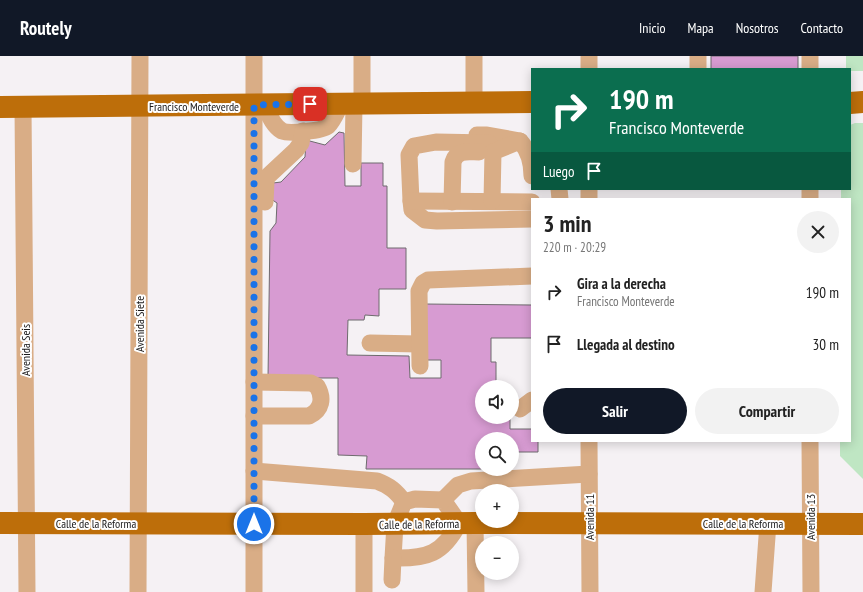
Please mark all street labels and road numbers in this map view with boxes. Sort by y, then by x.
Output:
street label: Francisco Monteverde [149,99,239,114]
street label: Avenida Siete [132,296,147,352]
street label: Avenida Seis [18,324,33,376]
street label: Avenida 11 [582,494,597,540]
street label: Avenida 13 [803,494,818,540]
street label: Calle de la Reforma [56,516,136,531]
street label: Calle de la Reforma [379,516,460,532]
street label: Calle de la Reforma [703,516,783,531]

